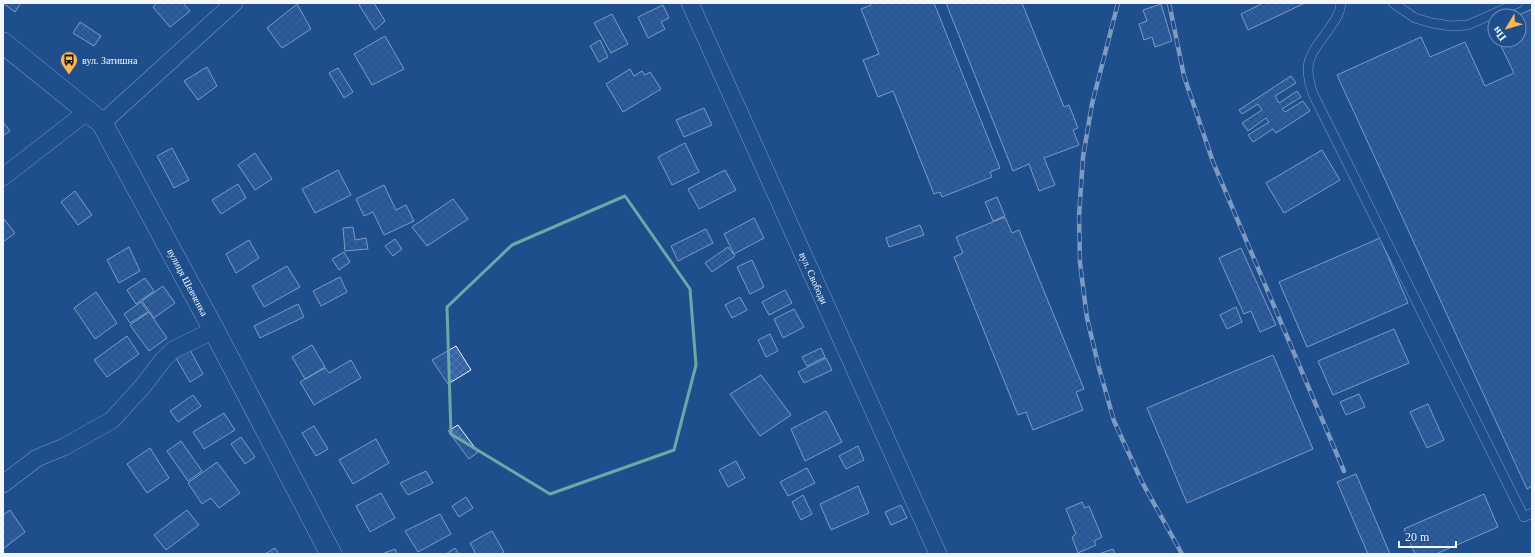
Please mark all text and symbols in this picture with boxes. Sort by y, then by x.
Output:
north arrow [1487,8,1527,48]
text: Пн [1489,24,1508,44]
bus stop icon: вул. Затишна [59,50,79,75]
place label: вул. Затишна [82,55,138,66]
street label: вулиця Шевченка [165,247,210,318]
street label: вул. Свободи [797,251,830,306]
scale bar [1399,523,1456,549]
text: 20 m [1405,530,1430,544]

